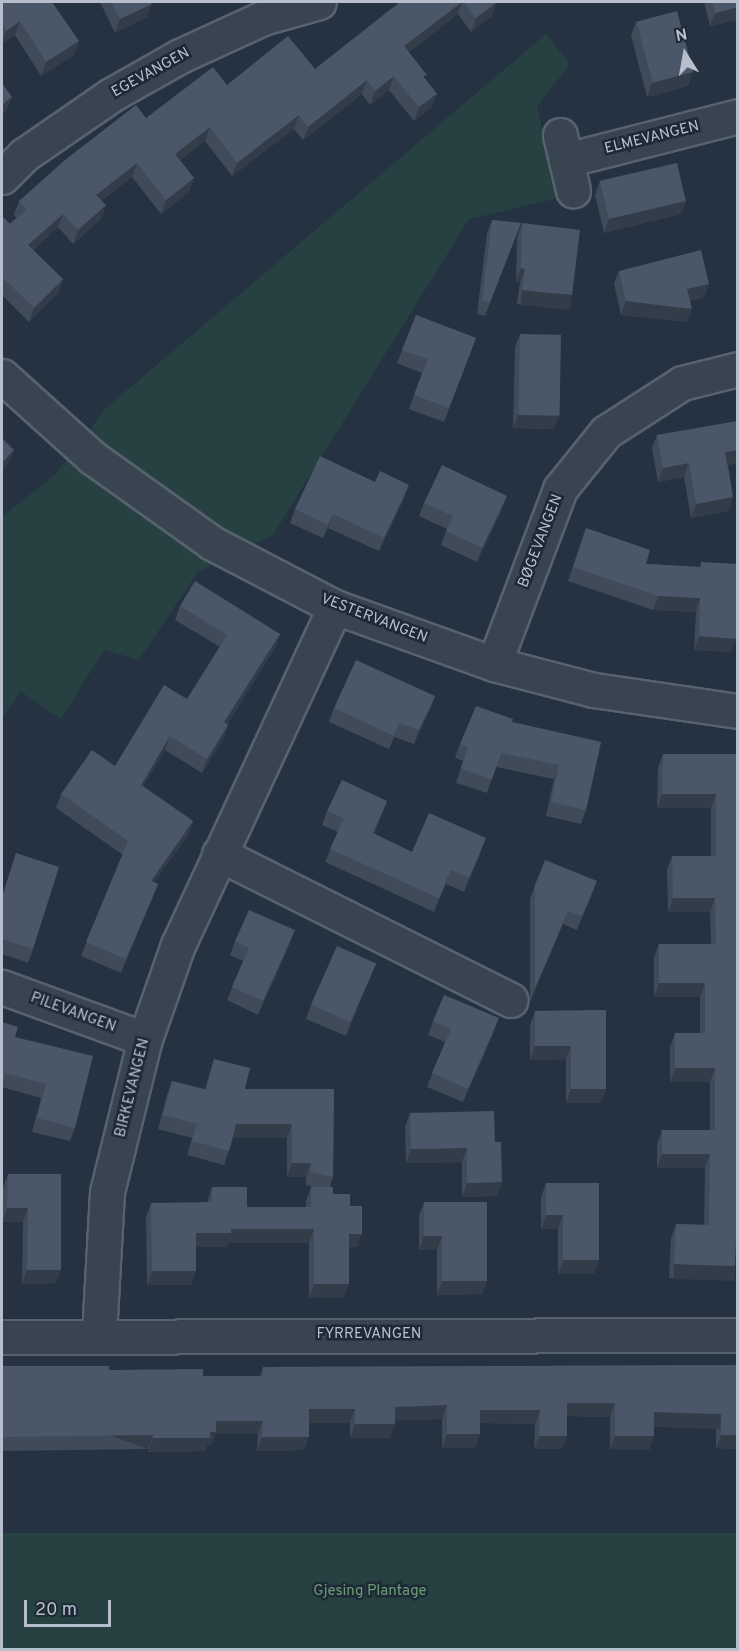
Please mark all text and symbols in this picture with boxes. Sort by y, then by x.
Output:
north arrow [655,24,715,84]
text: N [674,25,689,47]
street label: EGEVANGEN [109,44,193,102]
street label: ELMEVANGEN [603,118,701,158]
street label: BØGEVANGEN [515,492,567,590]
street label: VESTERVANGEN [318,590,430,648]
street label: PILEVANGEN [28,989,118,1037]
street label: BIRKEVANGEN [112,1037,154,1139]
street label: FYRREVANGEN [317,1326,421,1344]
park label: Gjesing Plantage [313,1583,427,1601]
scale bar [27,1588,114,1626]
text: 20 m [35,1599,77,1622]

